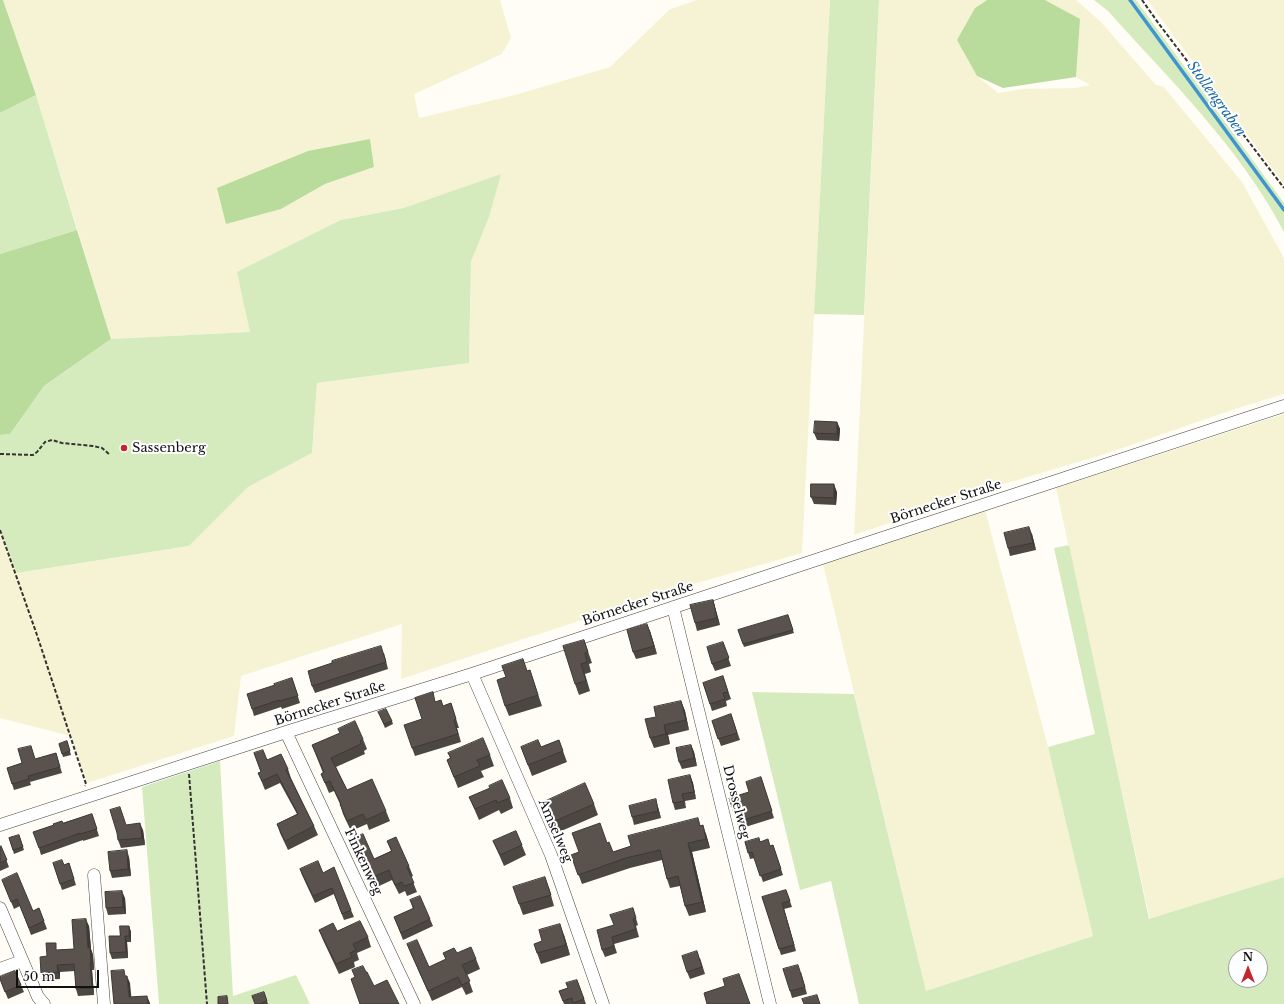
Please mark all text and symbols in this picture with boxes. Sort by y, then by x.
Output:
water label: Stollengraben [1183,58,1249,140]
place label: Sassenberg [132,440,206,456]
marker: Sassenberg [119,443,129,453]
street label: Börnecker Straße [888,477,1004,527]
street label: Börnecker Straße [580,579,696,629]
street label: Börnecker Straße [272,679,388,729]
street label: Drosselweg [719,763,753,841]
street label: Amselweg [535,797,575,865]
street label: Finkenweg [341,826,385,898]
north arrow [1228,948,1268,988]
text: N [1243,950,1253,964]
scale bar [18,962,101,988]
text: 50 m [23,969,55,984]

